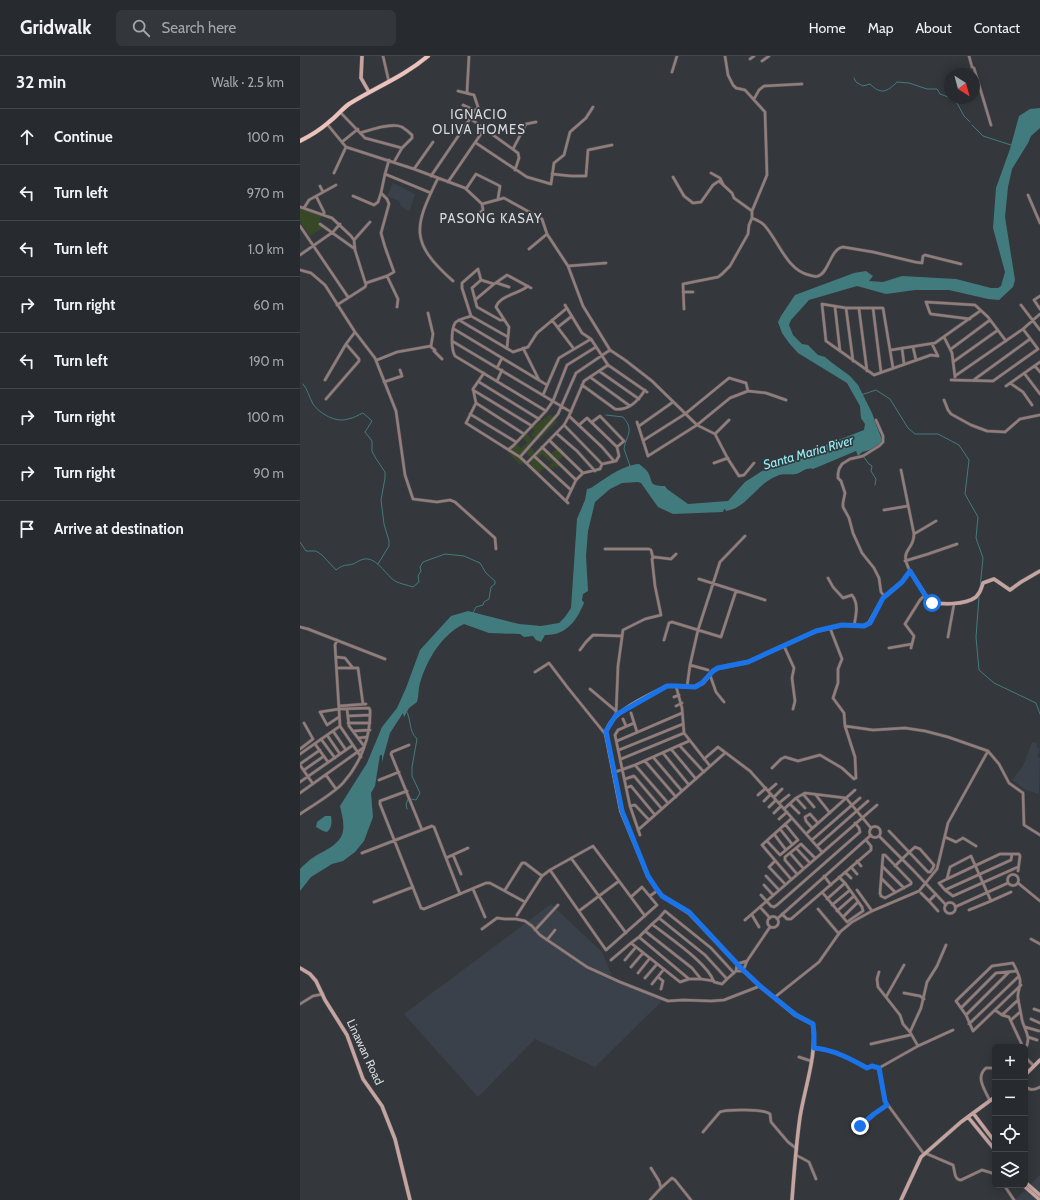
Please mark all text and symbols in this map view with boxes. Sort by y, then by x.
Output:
search box [116,10,396,46]
text: Gridwalk [20,16,92,39]
icon: search [130,17,152,39]
text: Search here [162,19,236,37]
text: Home [809,19,846,37]
text: Map [868,19,893,37]
text: About [915,19,952,37]
text: Contact [974,19,1020,37]
north arrow [944,68,980,104]
text: 32 min [16,72,66,92]
text: Walk · 2.5 km [211,74,284,90]
district label: IGNACIO OLIVA HOMES [432,106,526,137]
icon: ahead [16,126,38,148]
text: Continue [54,128,113,146]
text: 100 m [247,129,284,145]
icon: left [16,182,38,204]
text: Turn left [54,184,108,202]
text: 970 m [247,185,284,201]
district label: PASONG KASAY [440,210,542,226]
icon: left [16,238,38,260]
text: Turn left [54,240,108,258]
text: 1.0 km [248,241,284,257]
icon: right [16,294,38,316]
text: Turn right [54,296,115,314]
text: 60 m [253,297,284,313]
icon: left [16,350,38,372]
text: Turn left [54,352,108,370]
text: 190 m [249,353,284,369]
icon: right [16,406,38,428]
text: Turn right [54,408,115,426]
text: 100 m [247,409,284,425]
water label: Santa Maria River [761,431,856,473]
icon: right [16,462,38,484]
text: Turn right [54,464,115,482]
text: 90 m [253,465,284,481]
icon: arrive [16,518,38,540]
text: Arrive at destination [54,520,184,538]
route start [923,594,941,612]
street label: Linawan Road [344,1017,387,1087]
map controls [992,1044,1028,1188]
button: + [992,1044,1028,1080]
button: − [992,1080,1028,1116]
button: locate [992,1116,1028,1152]
route end [851,1117,869,1135]
button: layers [992,1152,1028,1188]

